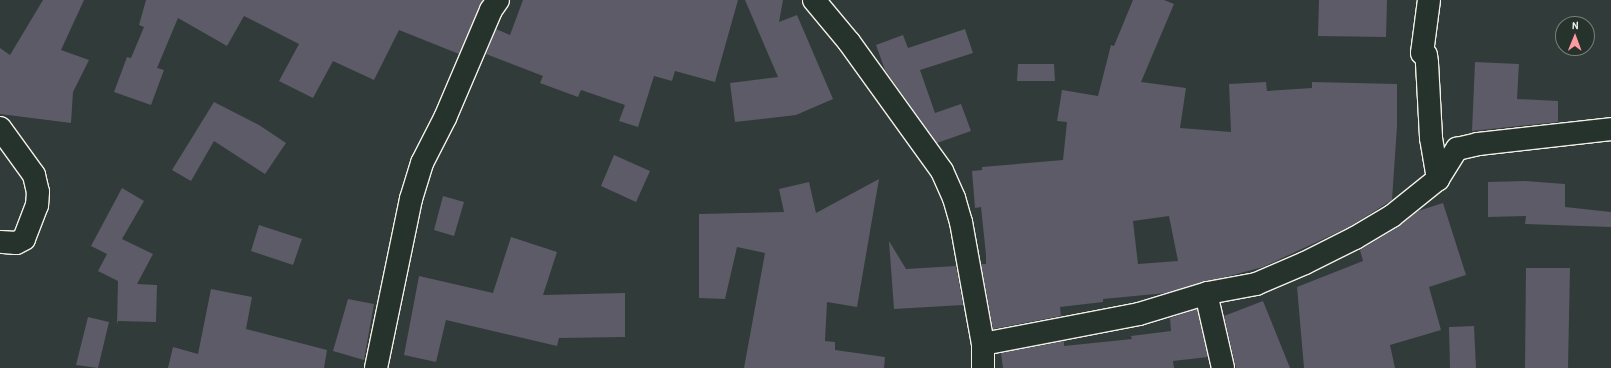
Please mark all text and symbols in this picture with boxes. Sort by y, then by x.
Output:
north arrow [1555,16,1595,56]
text: N [1572,18,1578,32]

